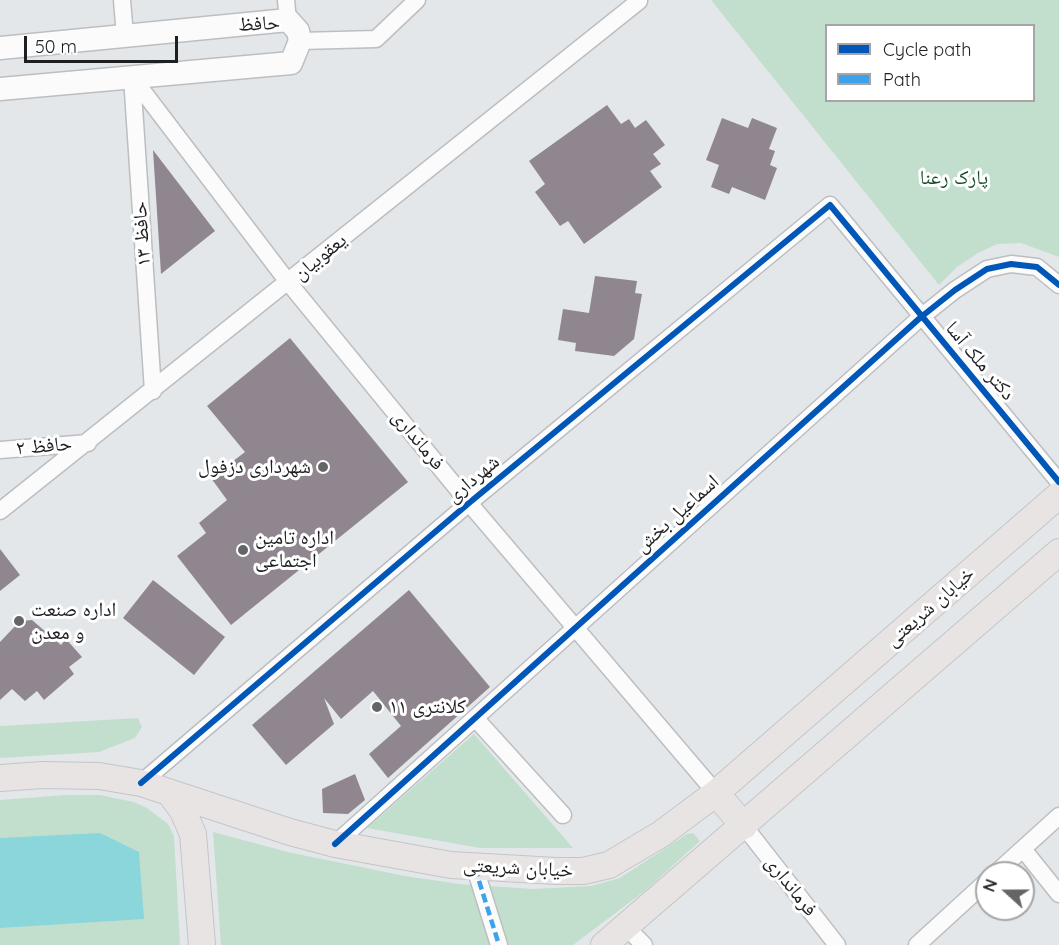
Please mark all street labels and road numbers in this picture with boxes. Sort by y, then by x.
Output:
street label: حافظ [238,11,280,37]
street label: حافظ ۱۳ [128,201,156,267]
street label: یعقوبیان [288,228,352,286]
street label: دکتر ملک آسا [940,317,1020,405]
street label: فرمانداری [386,405,450,475]
street label: حافظ ۲ [15,432,73,460]
street label: شهرداری [442,450,504,508]
street label: اسماعیل بخش [630,470,724,558]
street label: خیابان شریعتی [881,562,979,652]
street label: فرمانداری [760,851,822,921]
street label: خیابان شریعتی [462,853,574,883]

